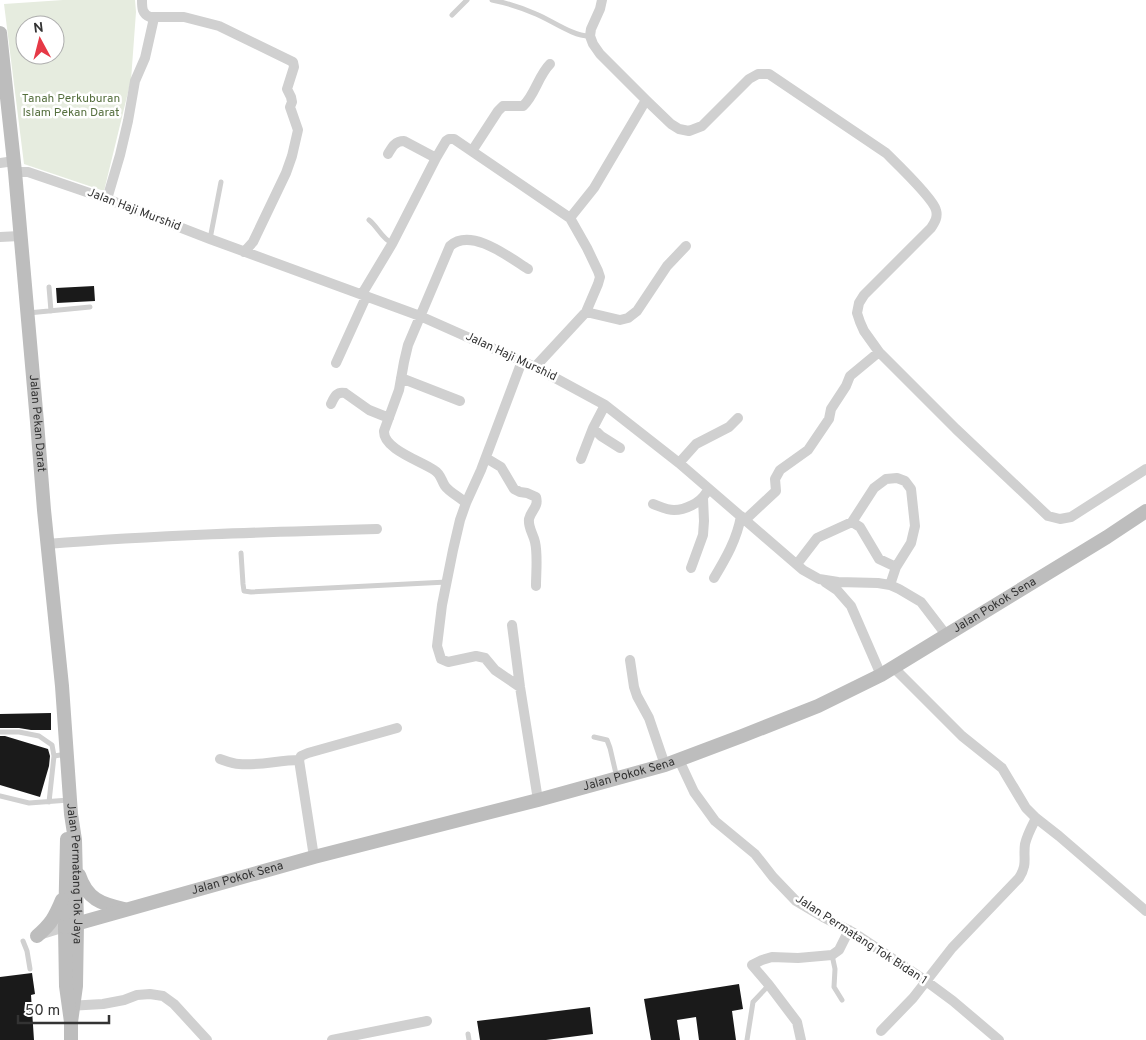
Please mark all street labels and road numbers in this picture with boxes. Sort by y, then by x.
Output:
street label: Jalan Haji Murshid [85,185,183,235]
street label: Jalan Haji Murshid [463,329,559,385]
street label: Jalan Pekan Darat [25,374,49,473]
street label: Jalan Pokok Sena [950,574,1039,637]
street label: Jalan Pokok Sena [581,754,677,795]
street label: Jalan Permatang Tok Jaya [62,803,85,944]
street label: Jalan Pokok Sena [189,858,285,899]
street label: Jalan Permatang Tok Bidan 1 [792,891,930,989]

